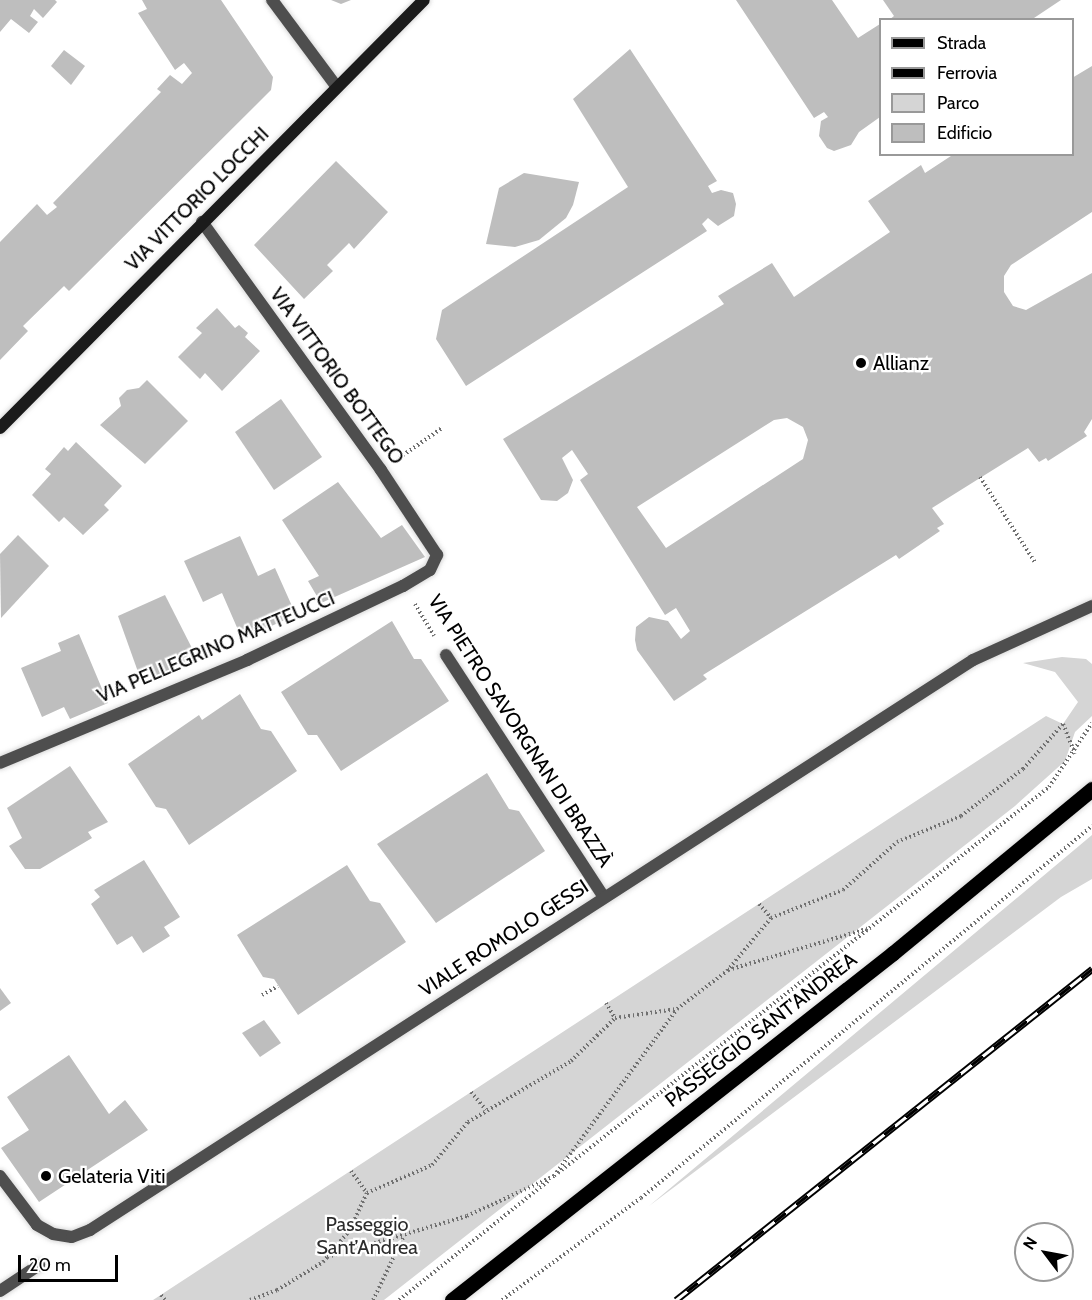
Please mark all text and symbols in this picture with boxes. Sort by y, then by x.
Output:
legend [879,18,1074,156]
text: Strada [937,32,986,54]
text: Ferrovia [937,62,997,84]
text: Parco [937,92,979,114]
street label: VIA VITTORIO LOCCHI [120,122,274,276]
text: Edificio [937,122,992,144]
street label: VIA VITTORIO BOTTEGO [265,283,409,469]
place label: Allianz [873,351,929,375]
marker: Allianz [854,356,868,370]
street label: VIA PELLEGRINO MATTEUCCI [94,586,338,708]
street label: VIA PIETRO SAVORGNAN DI BRAZZÀ [423,590,617,872]
street label: VIALE ROMOLO GESSI [415,874,593,1002]
street label: PASSEGGIO SANT'ANDREA [660,948,862,1112]
place label: Gelateria Viti [58,1164,166,1188]
marker: Gelateria Viti [39,1169,53,1183]
park label: Passeggio Sant’Andrea [316,1212,418,1259]
north arrow [1014,1222,1074,1282]
text: N [1019,1233,1041,1253]
scale bar [21,1243,122,1281]
text: 20 m [29,1254,71,1276]

